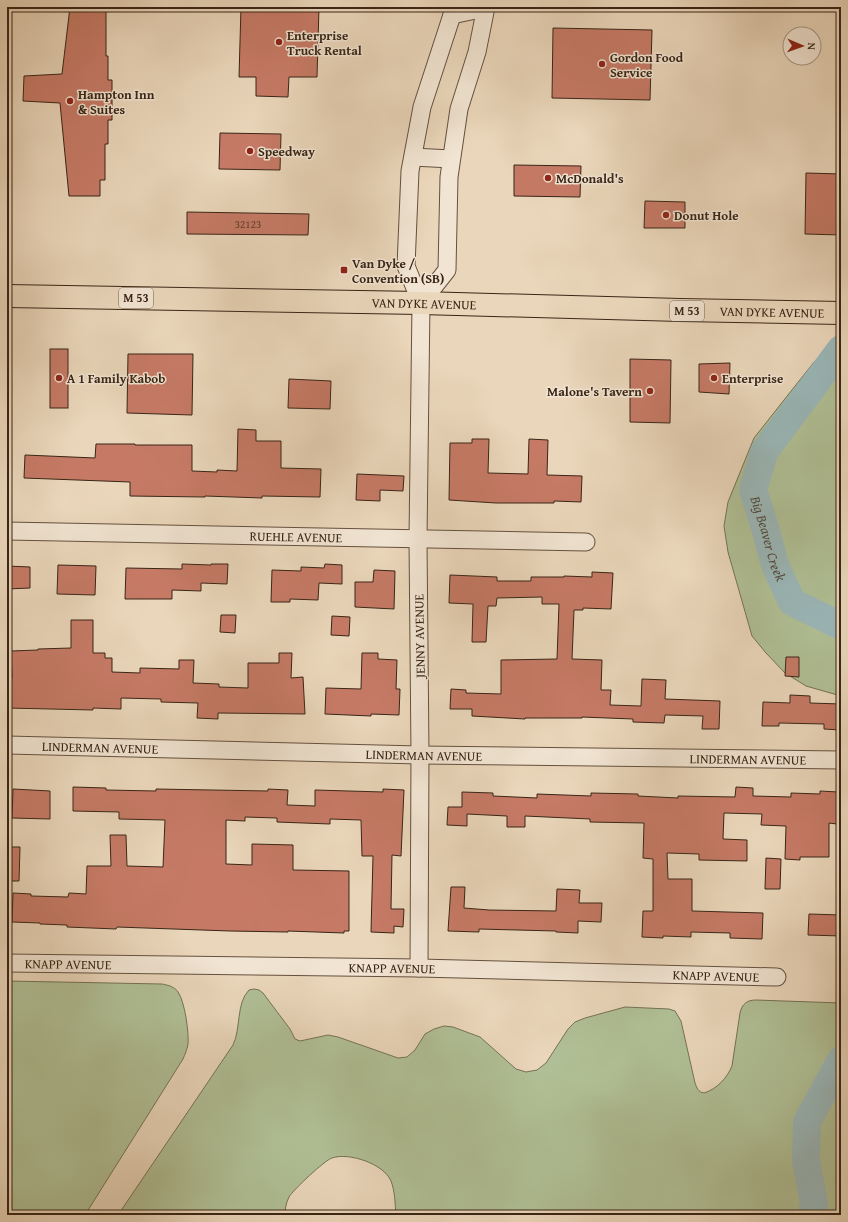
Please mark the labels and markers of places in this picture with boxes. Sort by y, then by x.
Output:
place label: Enterprise Truck Rental [287,26,362,60]
marker: Enterprise Truck Rental [274,37,284,47]
place label: Gordon Food Service [610,48,684,82]
marker: Gordon Food Service [597,59,607,69]
place label: Hampton Inn & Suites [78,85,155,119]
marker: Hampton Inn & Suites [65,96,75,106]
place label: Speedway [258,142,315,161]
marker: Speedway [245,146,255,156]
place label: McDonald's [556,169,624,188]
marker: McDonald's [543,173,553,183]
place label: Donut Hole [674,206,739,225]
marker: Donut Hole [661,210,671,220]
place label: Van Dyke / Convention (SB) [352,254,444,288]
marker: Van Dyke / Convention (SB) [339,265,349,275]
place label: A 1 Family Kabob [67,369,165,388]
place label: Enterprise [722,369,783,388]
marker: A 1 Family Kabob [54,373,64,383]
marker: Enterprise [709,373,719,383]
place label: Malone's Tavern [547,382,642,401]
marker: Malone's Tavern [645,386,655,396]

